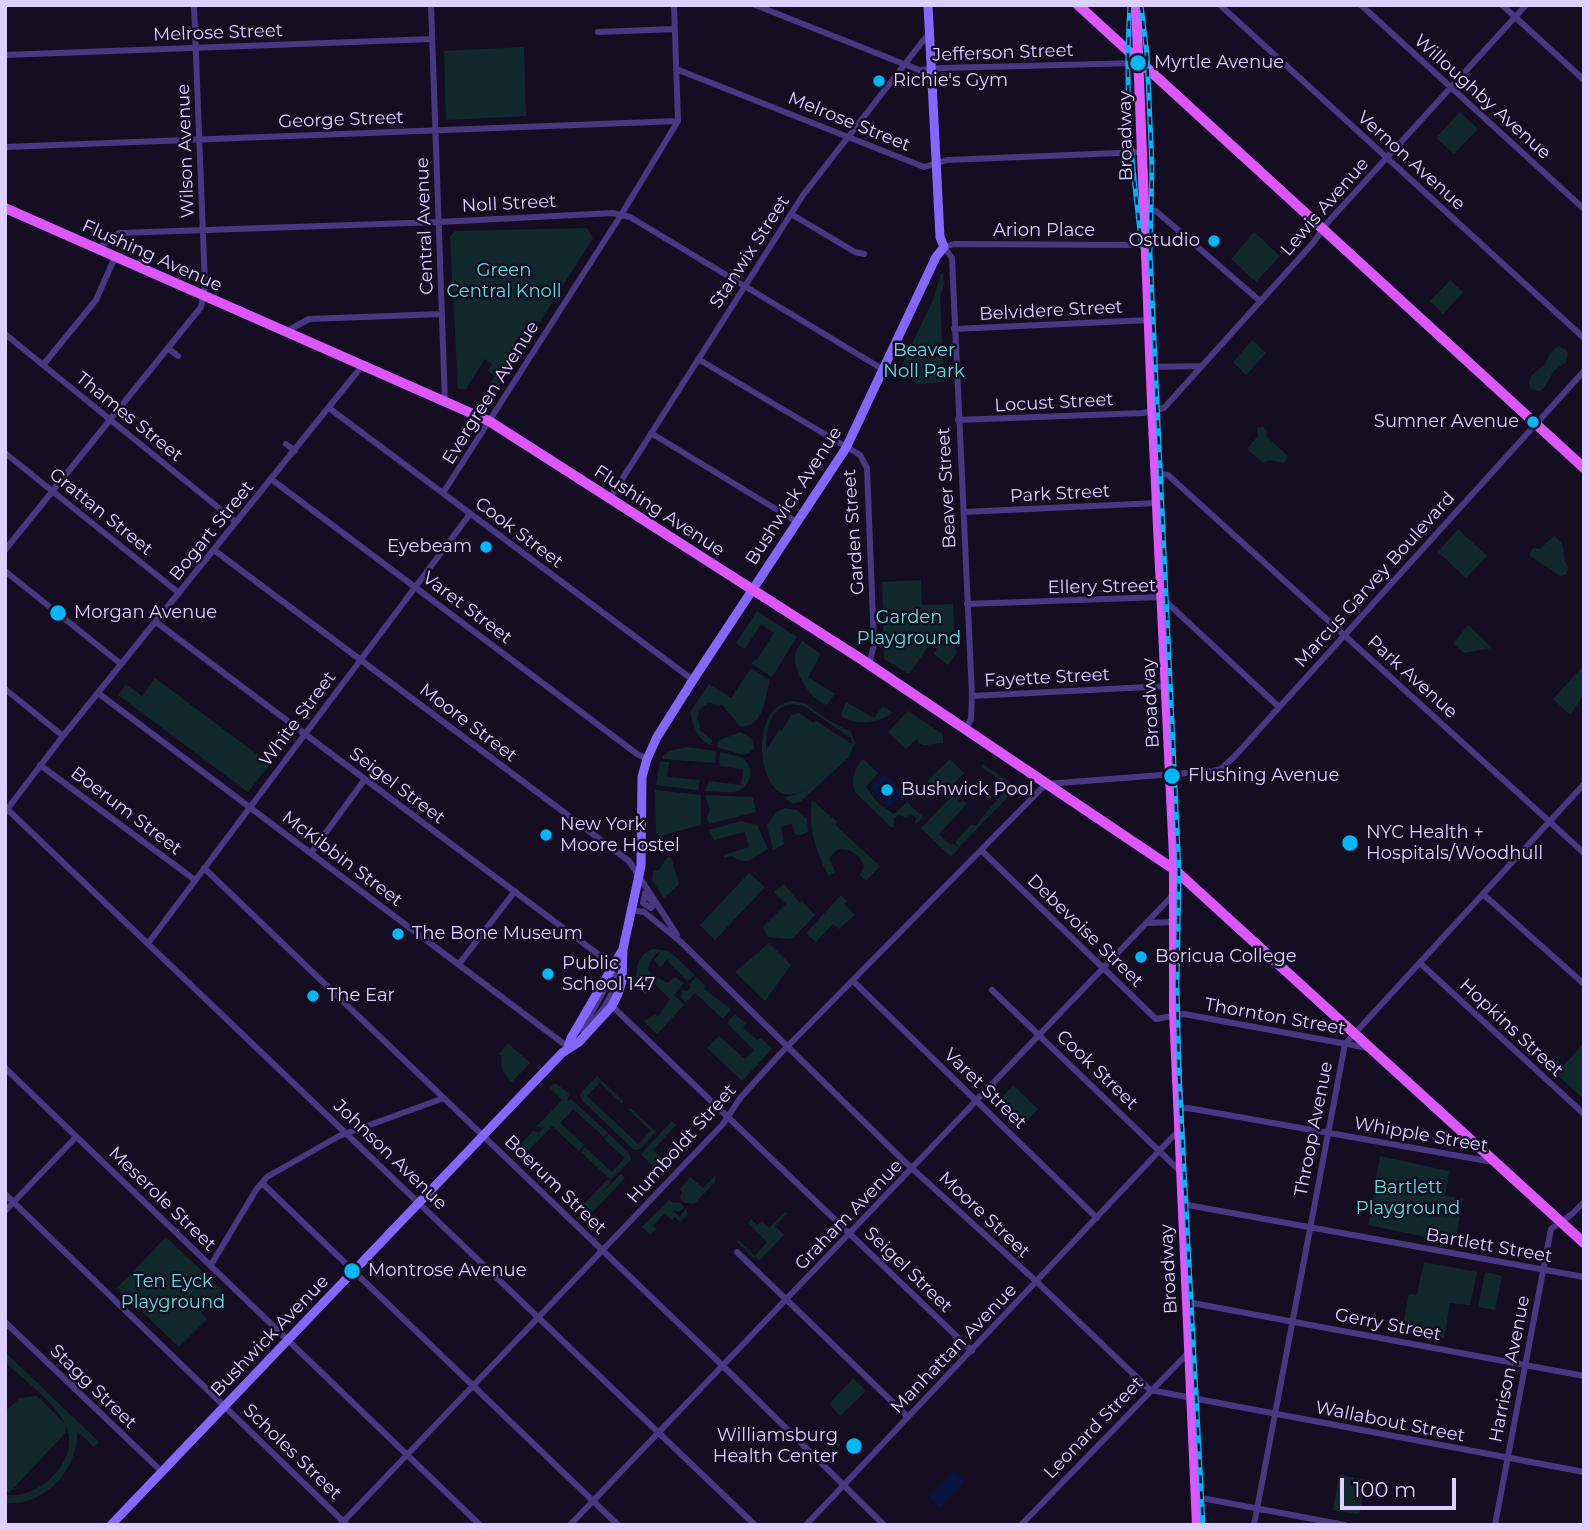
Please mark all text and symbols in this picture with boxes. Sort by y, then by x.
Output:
street label: Melrose Street [153,20,283,46]
street label: Willoughby Avenue [1409,30,1555,164]
street label: Jefferson Street [932,40,1074,66]
place label: Myrtle Avenue [1154,52,1284,74]
marker: Myrtle Avenue [1128,53,1148,73]
place label: Richie's Gym [893,70,1008,92]
marker: Richie's Gym [871,73,887,89]
street label: Wilson Avenue [173,84,199,218]
street label: Melrose Street [785,88,913,156]
street label: Broadway [1114,91,1138,181]
street label: George Street [278,107,404,133]
street label: Vernon Avenue [1353,107,1469,215]
street label: Lewis Avenue [1276,153,1374,261]
street label: Central Avenue [412,157,438,295]
street label: Noll Street [461,191,557,217]
street label: Stanwix Street [706,192,794,312]
street label: Flushing Avenue [79,215,225,297]
street label: Arion Place [993,220,1095,242]
place label: Ostudio [1128,230,1200,252]
marker: Ostudio [1206,233,1222,249]
park label: Green Central Knoll [446,260,562,302]
street label: Belvidere Street [979,296,1123,326]
street label: Evergreen Avenue [438,317,544,469]
park label: Beaver Noll Park [883,340,965,382]
street label: Thames Street [71,367,187,467]
street label: Locust Street [994,389,1114,417]
place label: Sumner Avenue [1374,411,1519,433]
marker: Sumner Avenue [1525,414,1541,430]
street label: Bushwick Avenue [741,423,847,569]
street label: Beaver Street [933,427,961,549]
street label: Flushing Avenue [590,461,728,561]
street label: Grattan Street [45,464,157,560]
street label: Garden Street [839,468,869,596]
street label: Bogart Street [165,477,259,585]
street label: Park Street [1009,481,1111,507]
street label: Marcus Garvey Boulevard [1290,488,1460,672]
street label: Cook Street [471,493,567,573]
place label: Eyebeam [387,536,472,558]
marker: Eyebeam [478,539,494,555]
street label: Varet Street [418,567,516,649]
street label: Ellery Street [1048,575,1156,599]
place label: Morgan Avenue [74,602,217,624]
marker: Morgan Avenue [48,603,68,623]
park label: Garden Playground [857,607,961,650]
street label: Park Avenue [1363,631,1461,723]
street label: Broadway [1138,657,1164,749]
street label: Fayette Street [984,664,1110,692]
street label: White Street [255,667,341,771]
street label: Moore Street [415,679,521,767]
street label: Seigel Street [345,743,449,829]
street label: Boerum Street [66,762,186,860]
place label: Flushing Avenue [1188,765,1339,787]
marker: Flushing Avenue [1162,766,1182,786]
place label: Bushwick Pool [901,779,1034,801]
marker: Bushwick Pool [879,782,895,798]
street label: McKibbin Street [277,807,407,911]
place label: New York Moore Hostel [560,814,680,856]
place label: NYC Health + Hospitals/Woodhull [1366,822,1543,864]
marker: New York Moore Hostel [538,827,554,843]
marker: NYC Health + Hospitals/Woodhull [1340,833,1360,853]
street label: Debevoise Street [1022,870,1148,992]
place label: The Bone Museum [412,923,583,945]
marker: The Bone Museum [390,926,406,942]
place label: Boricua College [1155,946,1297,968]
marker: Boricua College [1133,949,1149,965]
place label: Public School 147 [562,953,655,996]
marker: Public School 147 [540,966,556,982]
street label: Hopkins Street [1455,974,1567,1082]
place label: The Ear [327,985,395,1007]
marker: The Ear [305,988,321,1004]
street label: Thornton Street [1203,994,1347,1040]
street label: Cook Street [1052,1026,1142,1114]
street label: Varet Street [939,1044,1031,1134]
street label: Throop Avenue [1290,1060,1338,1198]
street label: Humboldt Street [623,1080,741,1208]
street label: Johnson Avenue [329,1095,451,1215]
street label: Whipple Street [1352,1113,1490,1157]
street label: Boerum Street [500,1131,610,1239]
street label: Meserole Street [104,1142,220,1256]
street label: Graham Avenue [791,1155,907,1275]
street label: Moore Street [934,1167,1034,1263]
park label: Bartlett Playground [1356,1177,1460,1220]
street label: Seigel Street [860,1223,956,1317]
street label: Broadway [1156,1223,1182,1315]
street label: Bartlett Street [1424,1224,1554,1268]
place label: Montrose Avenue [368,1260,527,1282]
marker: Montrose Avenue [342,1261,362,1281]
park label: Ten Eyck Playground [121,1271,225,1314]
street label: Bushwick Avenue [206,1271,334,1401]
street label: Manhattan Avenue [886,1280,1022,1418]
street label: Harrison Avenue [1485,1294,1535,1444]
street label: Gerry Street [1333,1304,1443,1346]
street label: Stagg Street [45,1340,141,1434]
street label: Leonard Street [1040,1372,1148,1484]
street label: Wallabout Street [1313,1397,1467,1447]
street label: Scholes Street [238,1400,346,1504]
place label: Williamsburg Health Center [713,1425,838,1468]
marker: Williamsburg Health Center [844,1436,864,1456]
scale bar [1344,1464,1460,1508]
text: 100 m [1353,1477,1416,1502]

